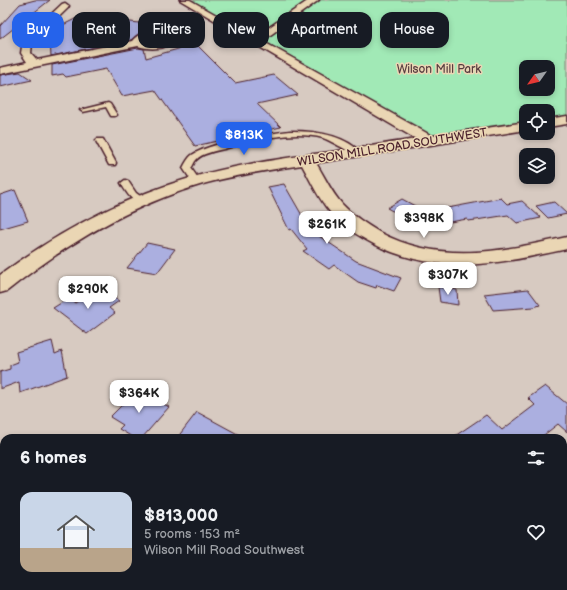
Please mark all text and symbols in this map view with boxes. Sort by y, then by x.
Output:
chip: Buy [12,12,64,48]
chip: Rent [72,12,130,48]
chip: Filters [138,12,205,48]
chip: New [213,12,269,48]
chip: Apartment [277,12,372,48]
chip: House [380,12,449,48]
north arrow [519,60,555,96]
map controls [519,60,555,184]
park label: Wilson Mill Park [397,62,481,77]
button: locate [519,104,555,140]
pin: $813K [216,122,272,156]
street label: WILSON MILL ROAD SOUTHWEST [296,125,489,170]
text: $813K [225,127,263,143]
button: layers [519,148,555,184]
pin: $398K [396,205,452,239]
text: $398K [404,210,444,226]
pin: $261K [299,211,355,245]
text: $261K [308,216,346,232]
pin: $307K [420,262,476,296]
text: $307K [428,267,468,283]
pin: $290K [60,276,116,310]
text: $290K [68,281,108,297]
pin: $364K [111,380,167,414]
text: $364K [119,385,159,401]
icon: filters [525,447,547,469]
text: 6 homes [20,448,87,468]
text: $813,000 [144,506,218,526]
icon: home [52,508,100,556]
icon: heart [525,521,547,543]
text: 5 rooms · 153 m² [144,526,240,542]
text: Wilson Mill Road Southwest [144,542,304,558]

